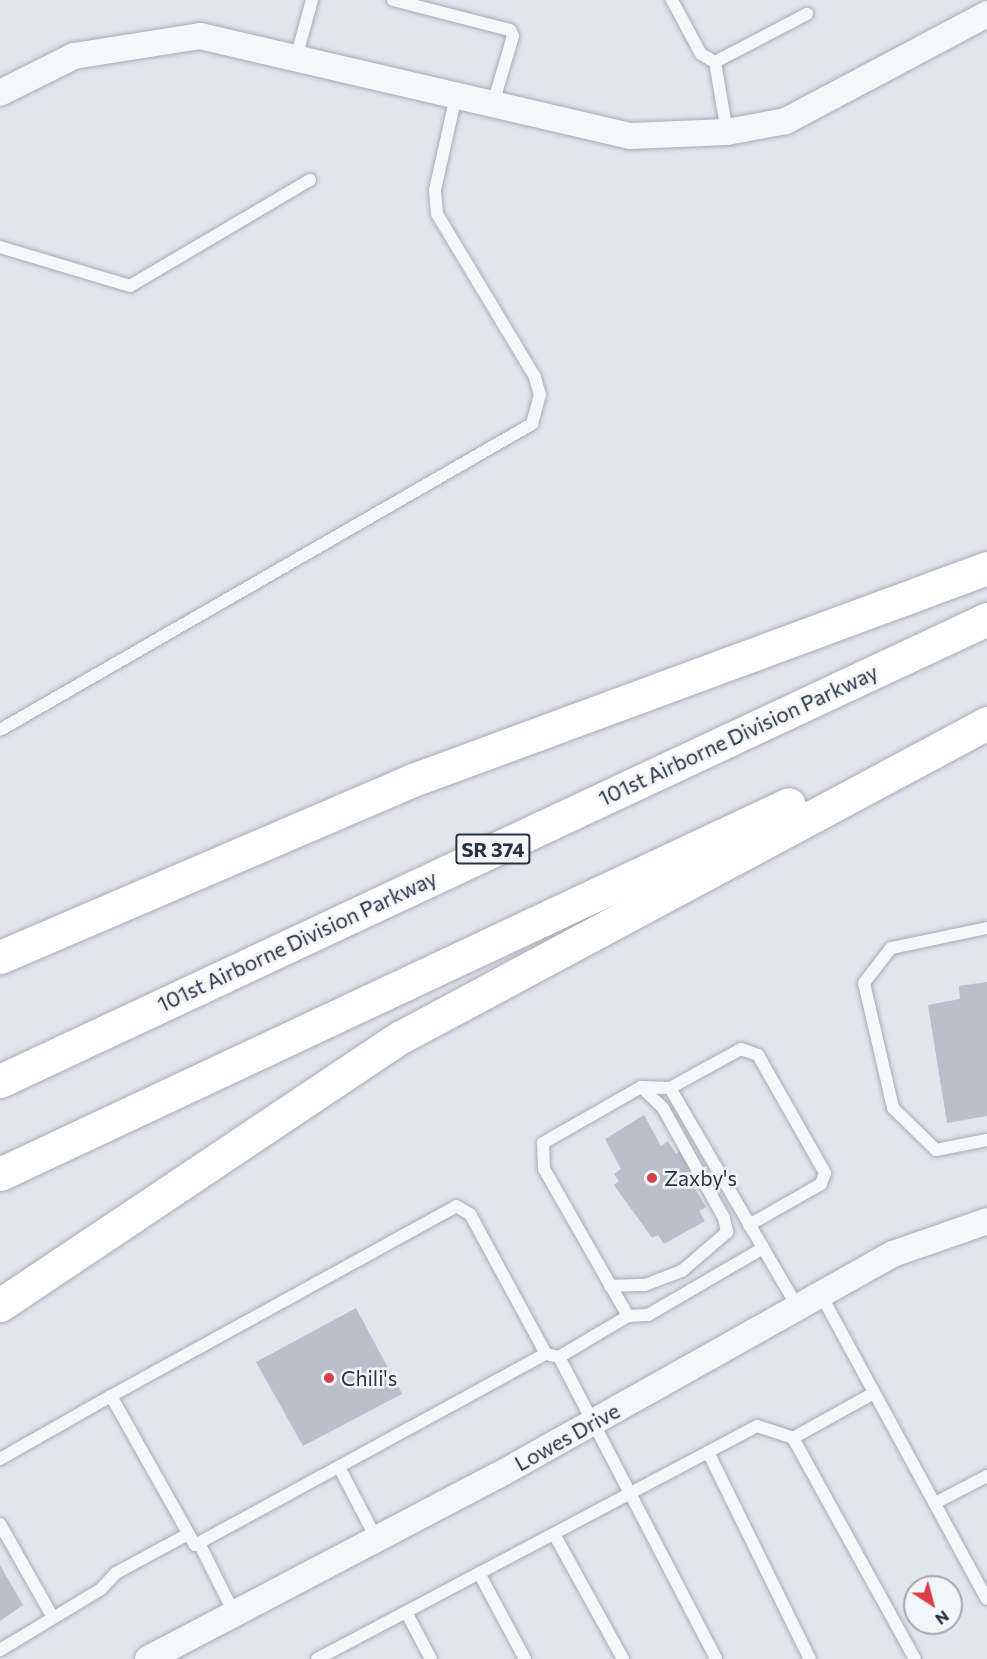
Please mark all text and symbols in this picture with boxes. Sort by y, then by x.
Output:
street label: 101st Airborne Division Parkway [594,659,882,811]
road number: SR 374 [454,832,532,866]
street label: 101st Airborne Division Parkway [153,865,441,1017]
place label: Zaxby's [664,1165,737,1191]
marker: Zaxby's [645,1171,659,1185]
place label: Chili's [341,1365,397,1391]
marker: Chili's [322,1371,336,1385]
street label: Lowes Drive [510,1398,624,1476]
north arrow [903,1575,963,1635]
text: N [932,1607,953,1630]

